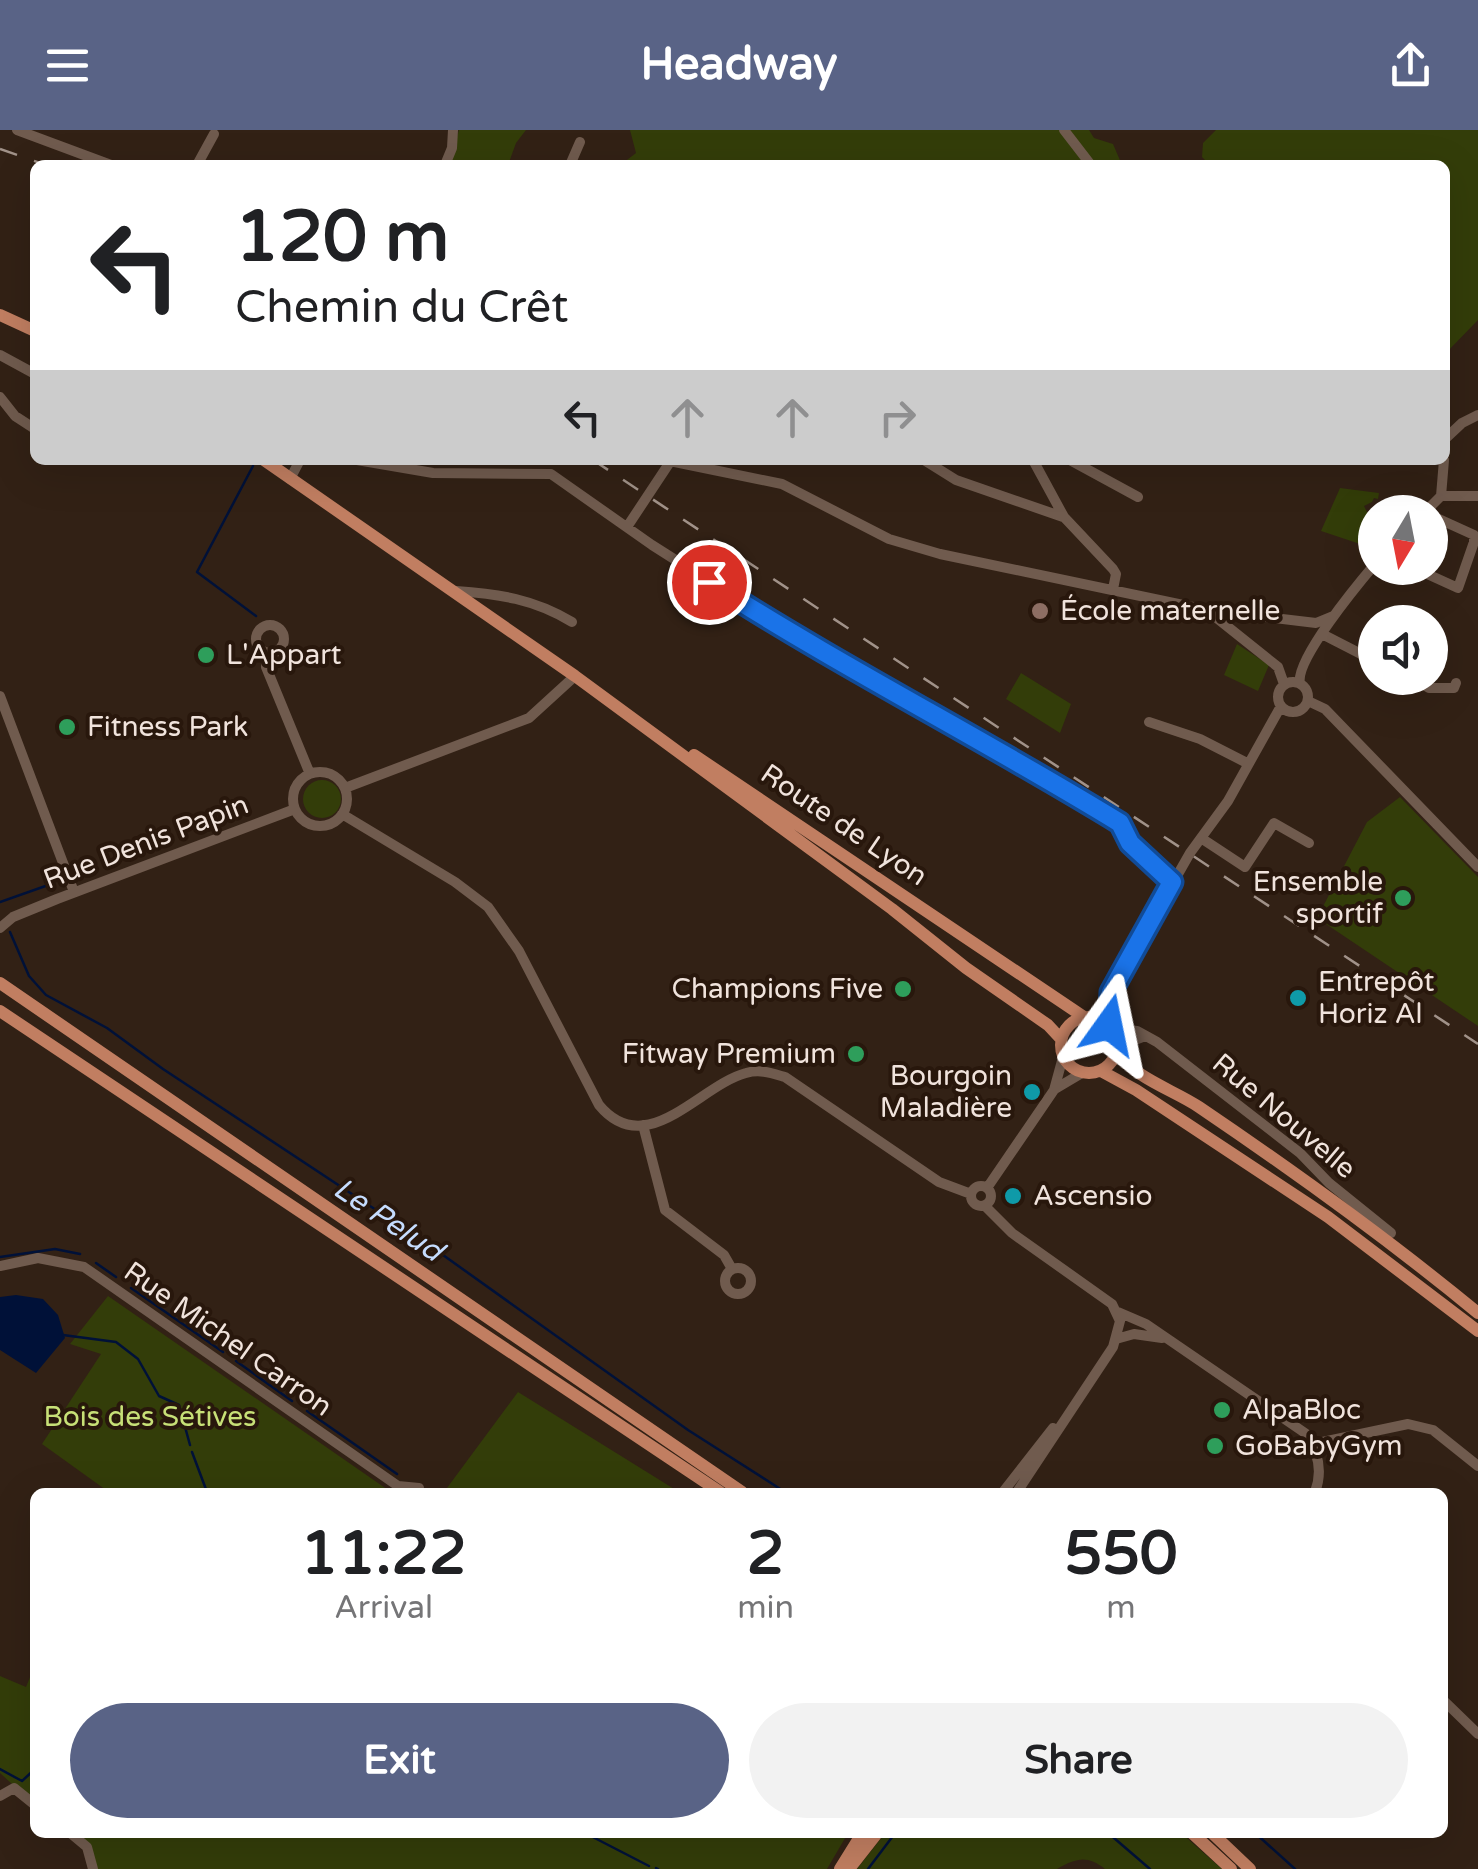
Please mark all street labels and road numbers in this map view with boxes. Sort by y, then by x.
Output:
street label: Route de Lyon [754,757,934,893]
street label: Rue Denis Papin [39,787,253,897]
street label: Rue Nouvelle [1205,1046,1363,1186]
street label: Rue Michel Carron [117,1254,339,1424]

